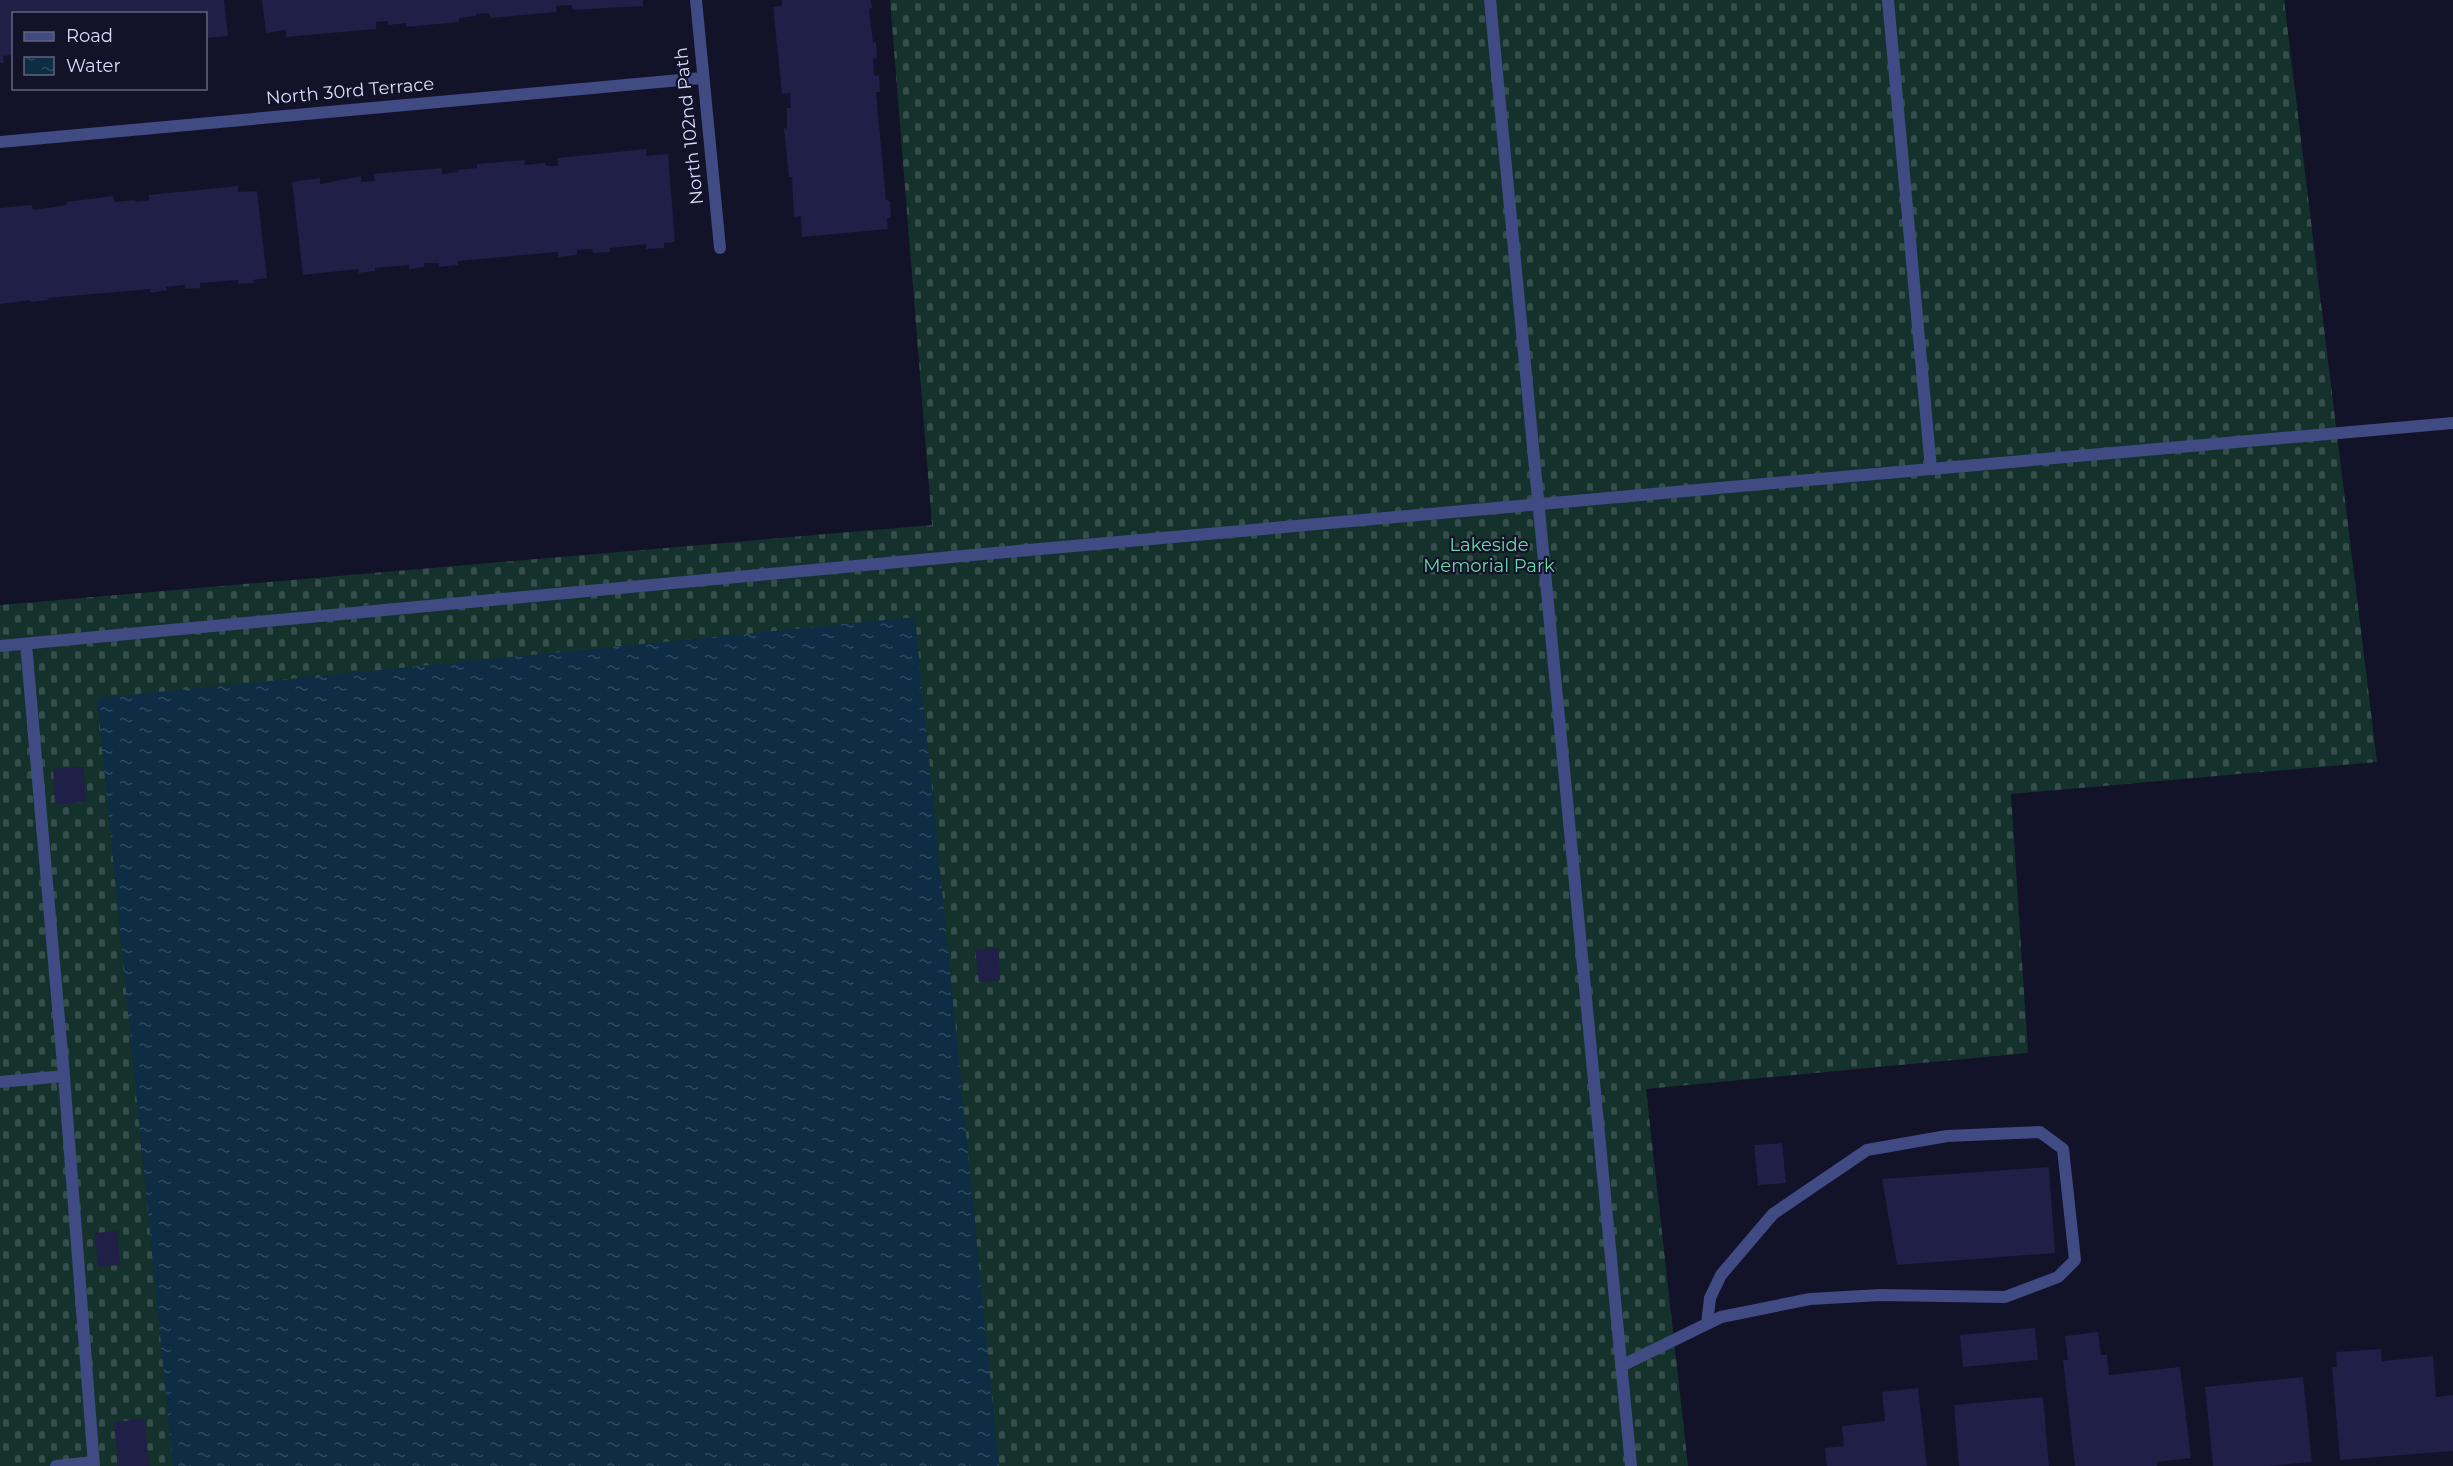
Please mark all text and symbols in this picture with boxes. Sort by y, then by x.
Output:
legend [12,12,207,90]
text: Road [66,25,113,47]
street label: North 102nd Path [670,46,708,206]
text: Water [66,55,121,77]
street label: North 30rd Terrace [265,73,435,109]
park label: Lakeside Memorial Park [1423,534,1555,577]

